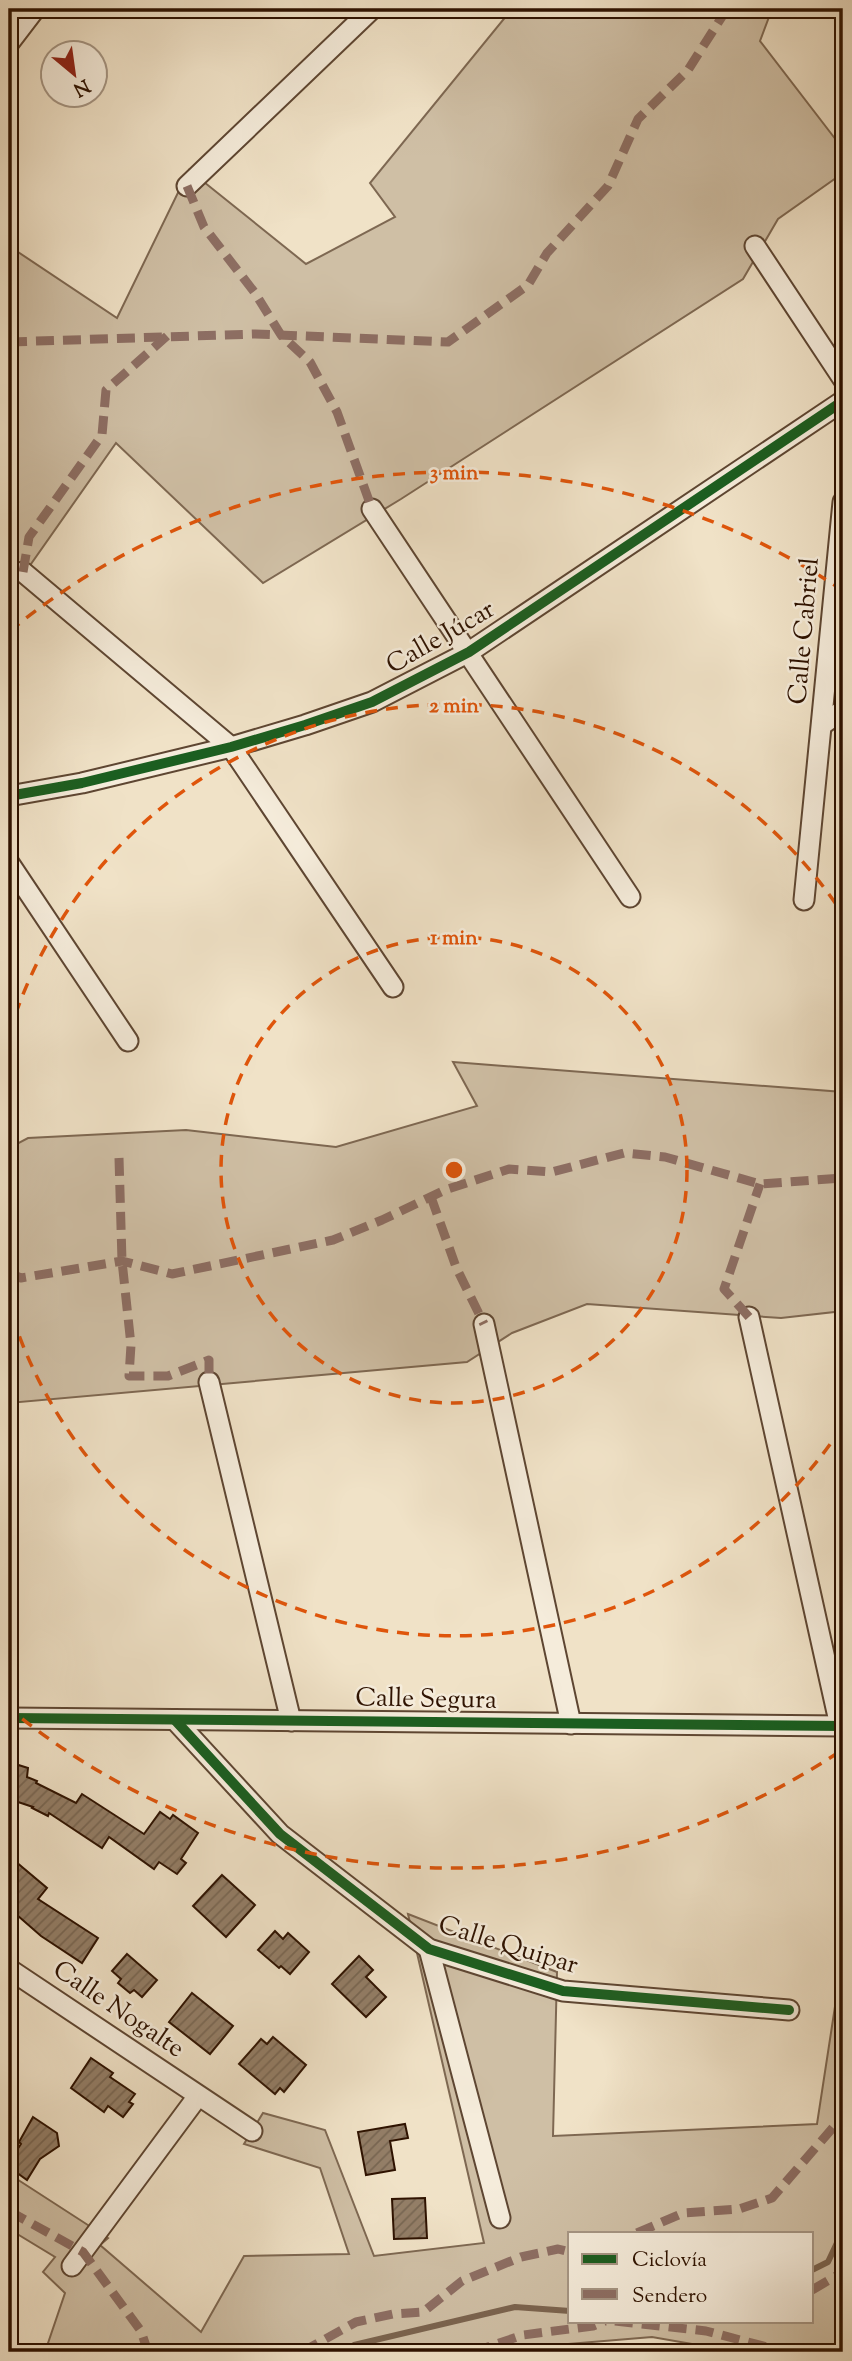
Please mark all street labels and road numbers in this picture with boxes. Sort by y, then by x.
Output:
street label: Calle Cabriel [780,556,830,706]
street label: Calle Júcar [380,592,502,684]
street label: Calle Segura [355,1680,497,1720]
street label: Calle Quipar [434,1907,583,1985]
street label: Calle Nogalte [45,1952,191,2068]

